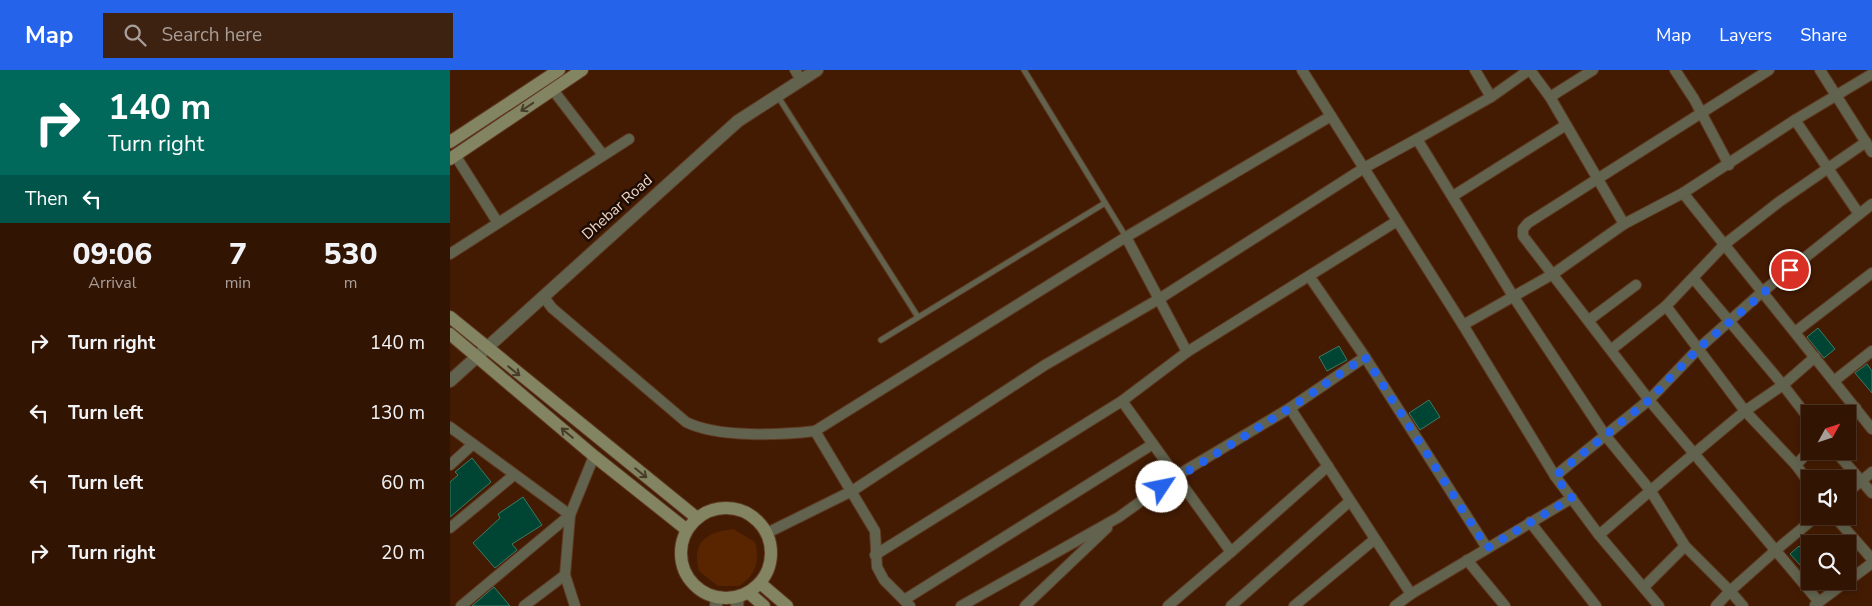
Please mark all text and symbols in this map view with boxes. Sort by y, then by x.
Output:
search box [103,13,453,58]
text: Map [25,19,73,51]
icon: search [121,21,149,49]
text: Search here [161,22,262,48]
text: Map [1656,23,1691,47]
text: Layers [1719,23,1772,47]
text: Share [1800,23,1847,47]
text: 140 m [108,84,211,131]
icon: right [25,90,90,155]
one-way arrow [520,102,534,112]
text: Turn right [108,129,204,159]
street label: Dhebar Road [577,170,657,244]
icon: left [78,185,106,213]
text: Then [25,186,68,212]
text: 09:06 [72,234,152,275]
text: 7 [229,234,247,275]
text: 530 [324,234,378,275]
pin [1769,249,1811,291]
icon: arrive [1776,256,1804,284]
text: Arrival [88,272,136,294]
text: min [225,272,251,294]
text: m [344,272,357,294]
icon: right [25,329,53,357]
text: Turn right [68,330,155,356]
text: 140 m [370,330,425,356]
one-way arrow [507,365,520,376]
icon: left [25,399,53,427]
text: Turn left [68,400,143,426]
text: 130 m [370,400,425,426]
north arrow [1801,405,1856,460]
map controls [1801,405,1856,590]
one-way arrow [561,427,574,439]
position arrow [1135,460,1187,512]
one-way arrow [634,468,647,479]
icon: left [25,469,53,497]
text: Turn left [68,470,143,496]
text: 60 m [381,470,425,496]
button: sound [1801,470,1856,525]
button: search [1801,535,1856,590]
icon: right [25,539,53,567]
text: Turn right [68,540,155,566]
text: 20 m [381,540,425,566]

